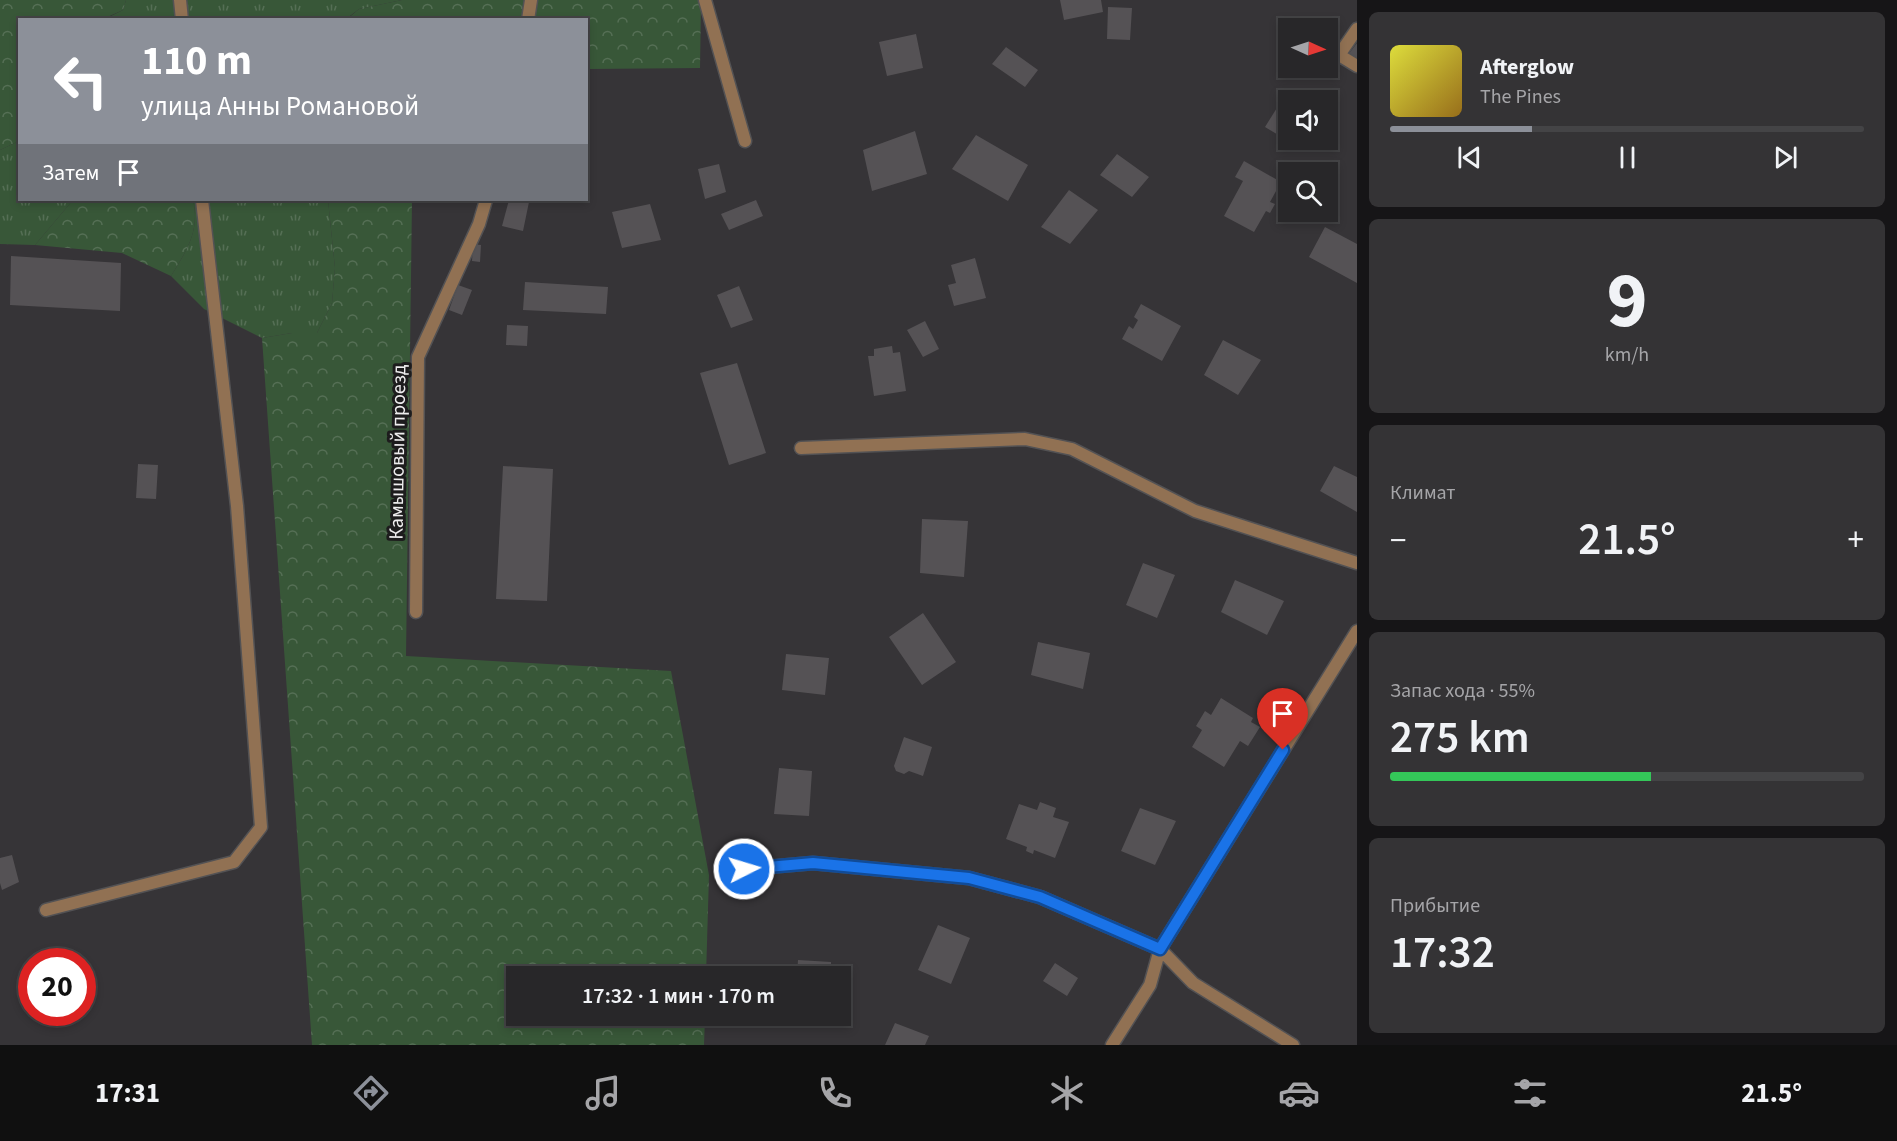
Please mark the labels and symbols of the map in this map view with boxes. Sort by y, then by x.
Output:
north arrow [1278,18,1338,78]
street label: Камышовый проезд [382,364,414,540]
pin [1257,688,1308,750]
position arrow [712,837,776,901]
speed limit sign: 20 [18,948,96,1026]

